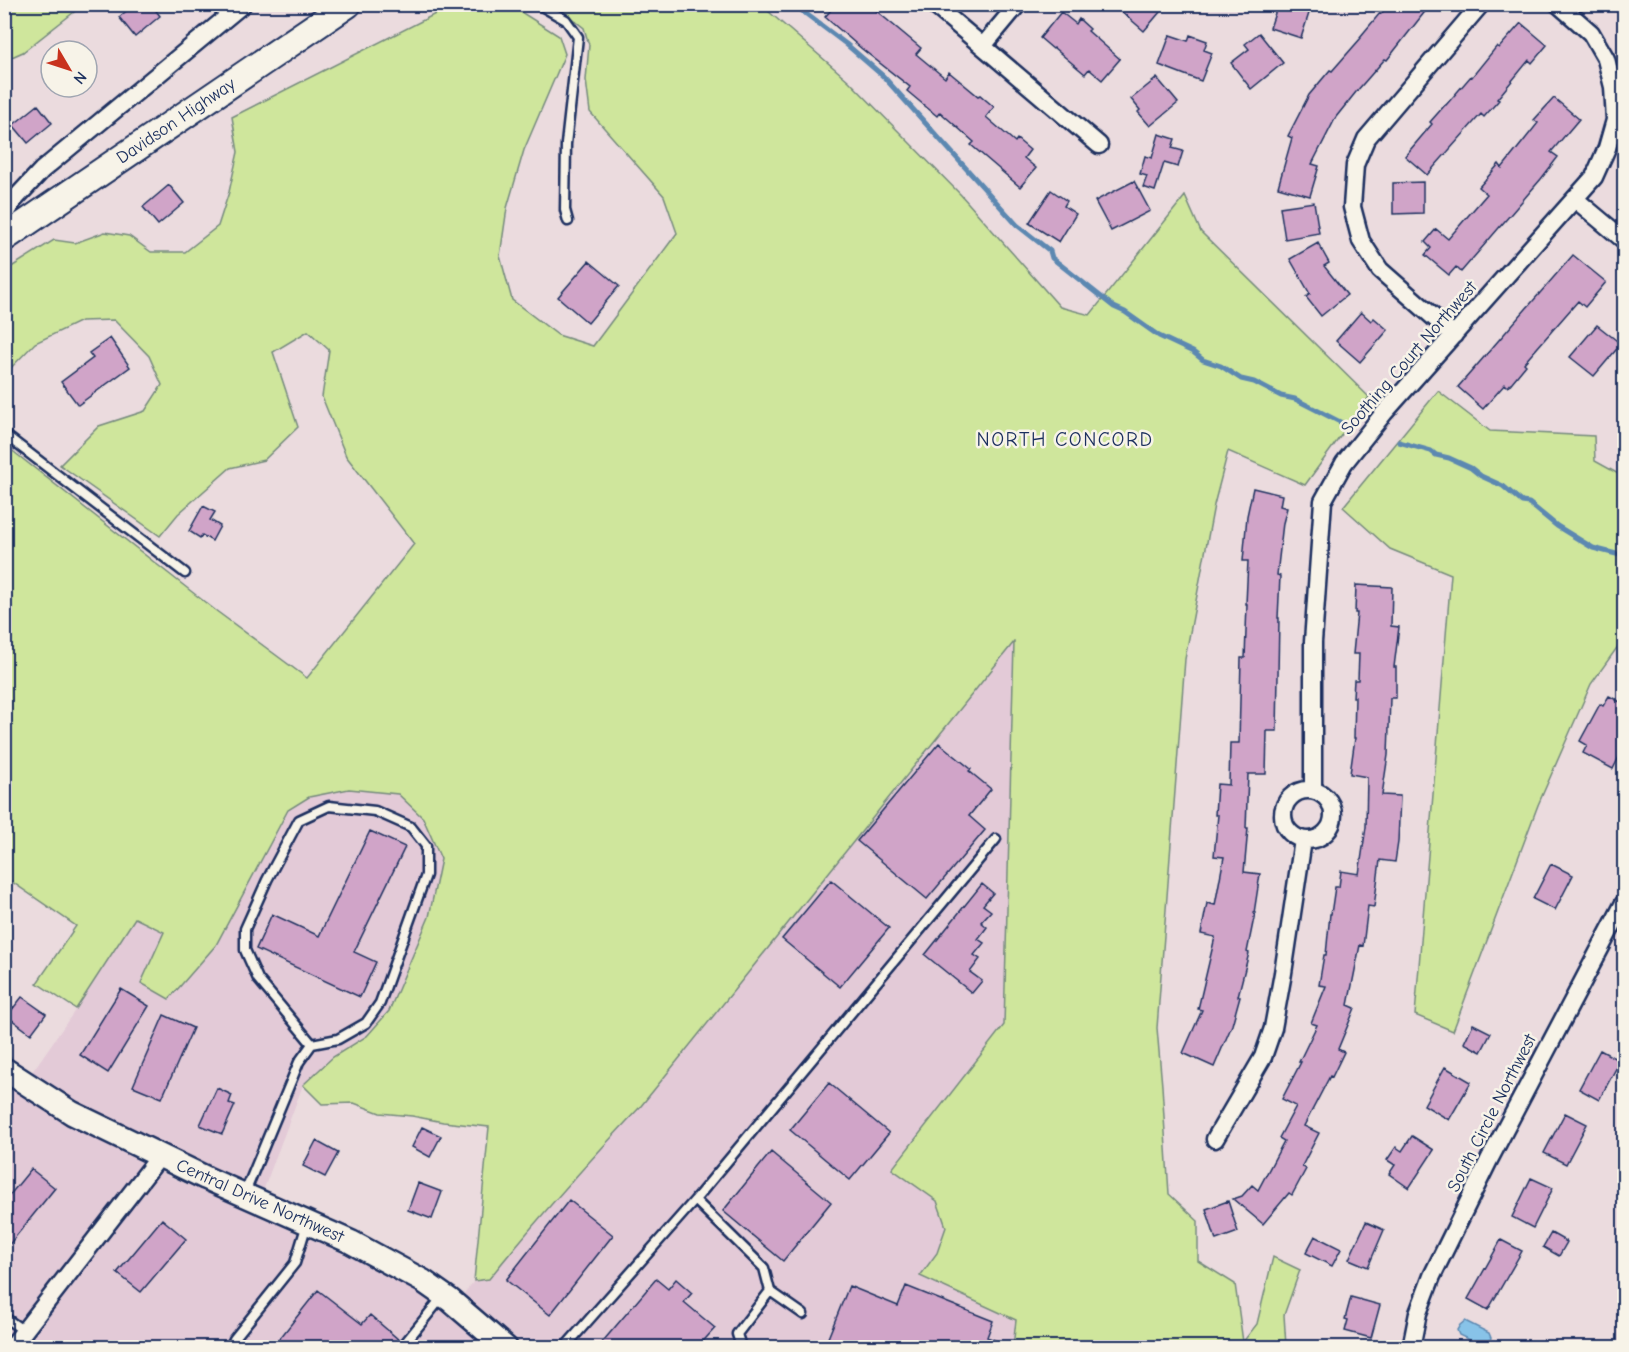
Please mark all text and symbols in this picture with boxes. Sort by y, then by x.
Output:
north arrow [39,39,99,99]
text: N [70,68,90,88]
street label: Davidson Highway [113,73,240,168]
street label: Soothing Court Northwest [1337,276,1482,439]
district label: NORTH CONCORD [977,428,1153,451]
street label: South Circle Northwest [1443,1030,1541,1195]
street label: Central Drive Northwest [173,1155,348,1248]

